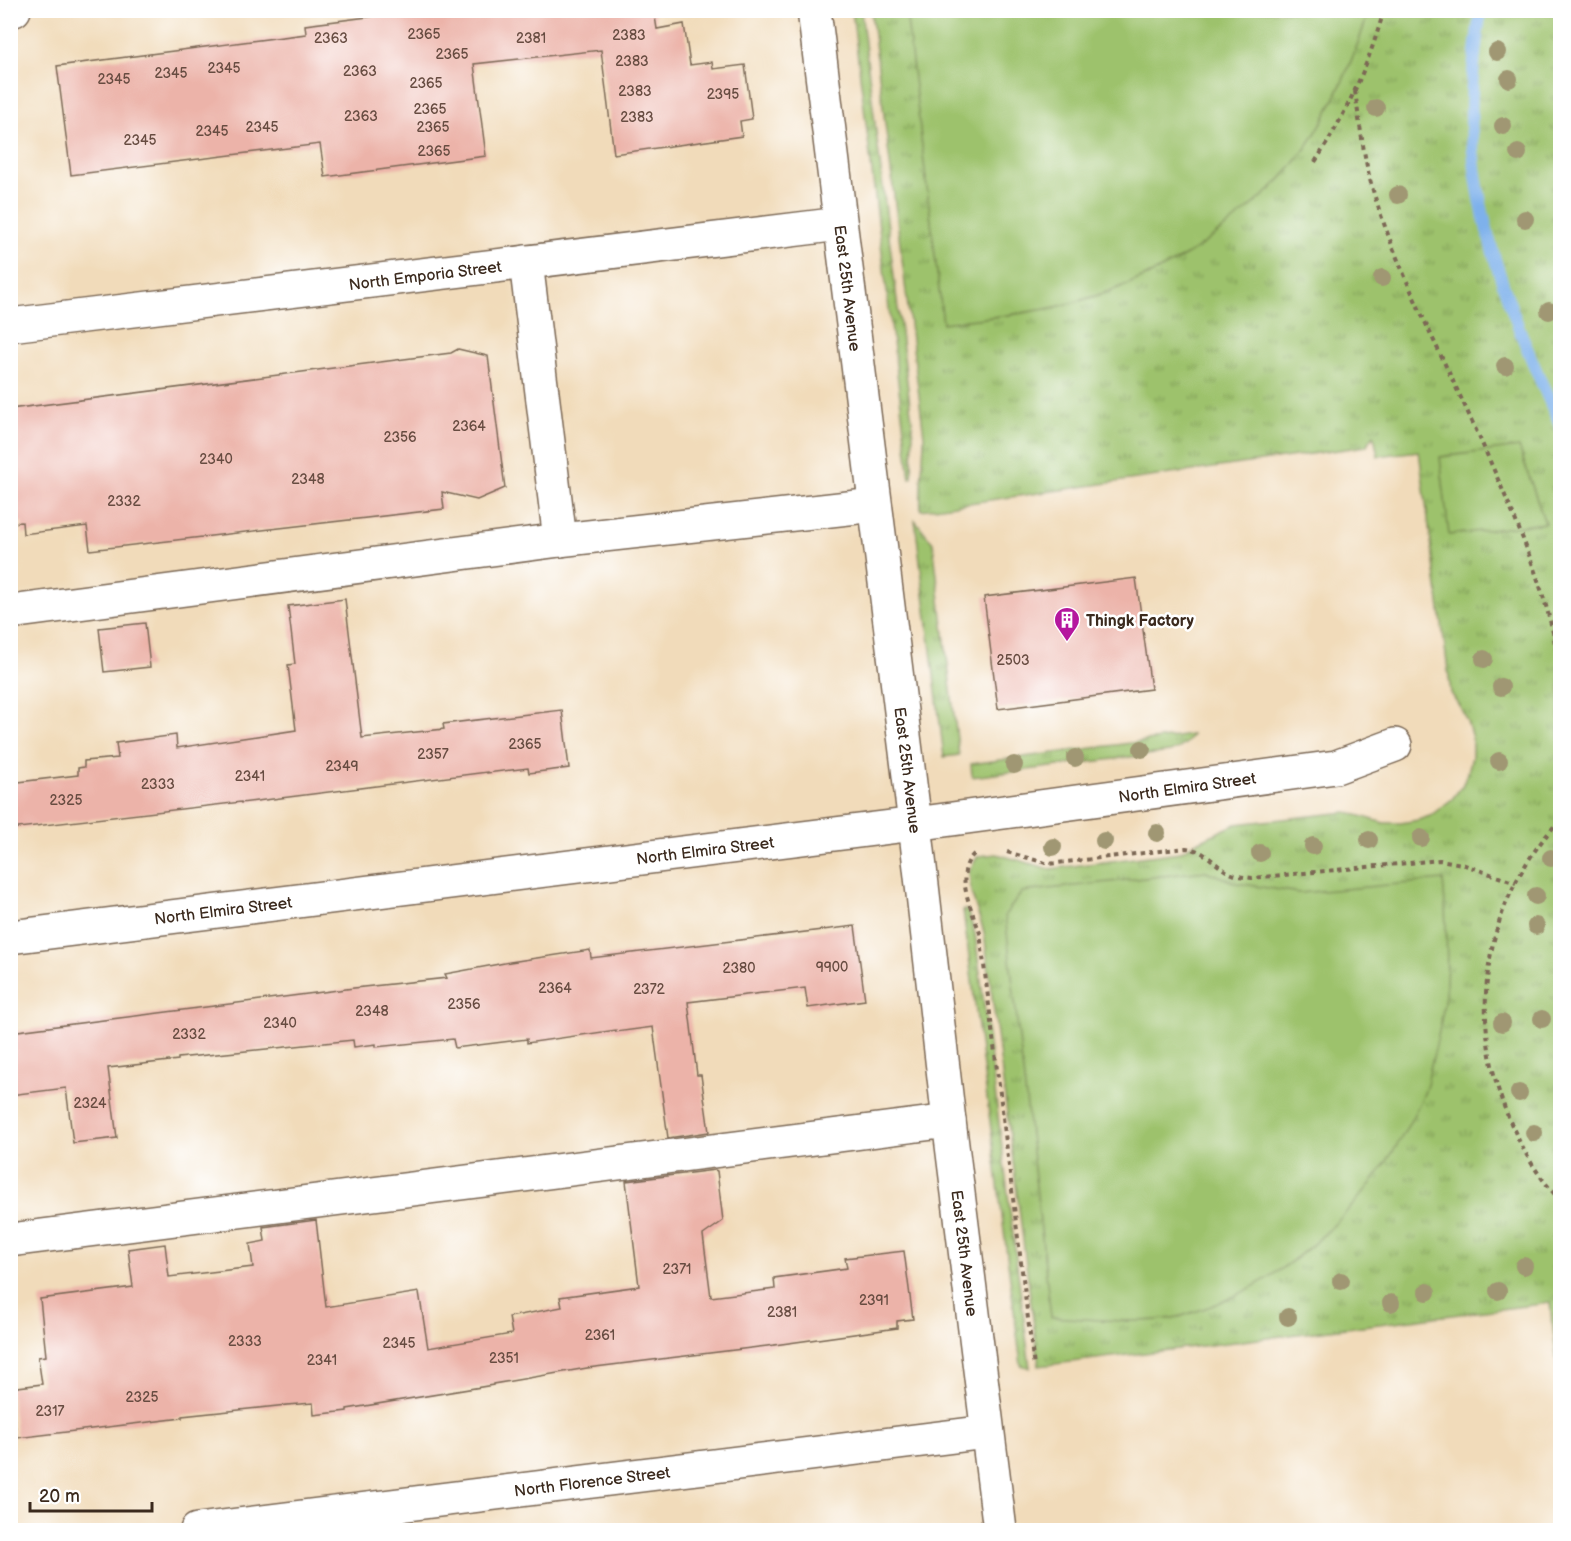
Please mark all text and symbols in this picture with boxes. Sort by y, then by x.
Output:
house number: 2365 [407,26,441,43]
house number: 2383 [612,27,646,44]
house number: 2363 [314,30,348,47]
house number: 2381 [516,30,546,47]
house number: 2365 [435,46,469,63]
house number: 2383 [615,53,649,70]
house number: 2345 [207,60,241,77]
house number: 2363 [343,63,377,80]
house number: 2345 [154,65,188,82]
house number: 2345 [97,71,131,88]
house number: 2365 [409,75,443,92]
house number: 2383 [618,83,652,100]
house number: 2395 [707,86,739,103]
house number: 2365 [413,101,447,118]
house number: 2363 [344,108,378,125]
house number: 2383 [620,109,654,126]
house number: 2345 [245,119,279,136]
house number: 2365 [416,119,450,136]
house number: 2345 [195,123,229,140]
house number: 2345 [123,132,157,149]
house number: 2365 [417,143,451,160]
street label: East 25th Avenue [829,224,864,353]
street label: North Emporia Street [348,258,503,295]
house number: 2364 [452,418,486,435]
house number: 2356 [383,429,417,446]
house number: 2340 [199,451,233,468]
house number: 2348 [291,471,325,488]
house number: 2332 [107,493,141,510]
building icon: Thingk Factory [1052,605,1082,643]
place label: Thingk Factory [1086,612,1195,631]
house number: 2503 [996,652,1030,669]
street label: East 25th Avenue [889,706,924,835]
house number: 2365 [508,736,542,753]
house number: 2357 [417,746,449,763]
house number: 2349 [325,758,359,775]
house number: 2341 [235,768,265,785]
street label: North Elmira Street [1117,769,1257,808]
house number: 2333 [141,776,175,793]
house number: 2325 [50,792,82,809]
street label: North Elmira Street [635,834,775,869]
street label: North Elmira Street [153,894,293,929]
house number: 9900 [816,959,848,976]
house number: 2380 [723,960,755,977]
house number: 2364 [538,980,572,997]
house number: 2372 [633,981,666,998]
house number: 2356 [447,996,481,1013]
house number: 2348 [355,1003,389,1020]
house number: 2340 [263,1015,297,1032]
house number: 2332 [172,1026,206,1043]
house number: 2324 [73,1095,107,1112]
street label: East 25th Avenue [946,1189,981,1318]
house number: 2371 [663,1261,691,1278]
house number: 2391 [859,1292,889,1309]
house number: 2381 [767,1304,797,1321]
house number: 2361 [585,1327,615,1344]
house number: 2333 [228,1333,262,1350]
house number: 2345 [382,1335,416,1352]
house number: 2351 [489,1350,519,1367]
house number: 2341 [307,1352,337,1369]
house number: 2325 [126,1389,158,1406]
house number: 2317 [36,1403,65,1420]
street label: North Florence Street [513,1463,671,1501]
scale bar [30,1475,152,1513]
text: 20 m [39,1486,80,1507]

